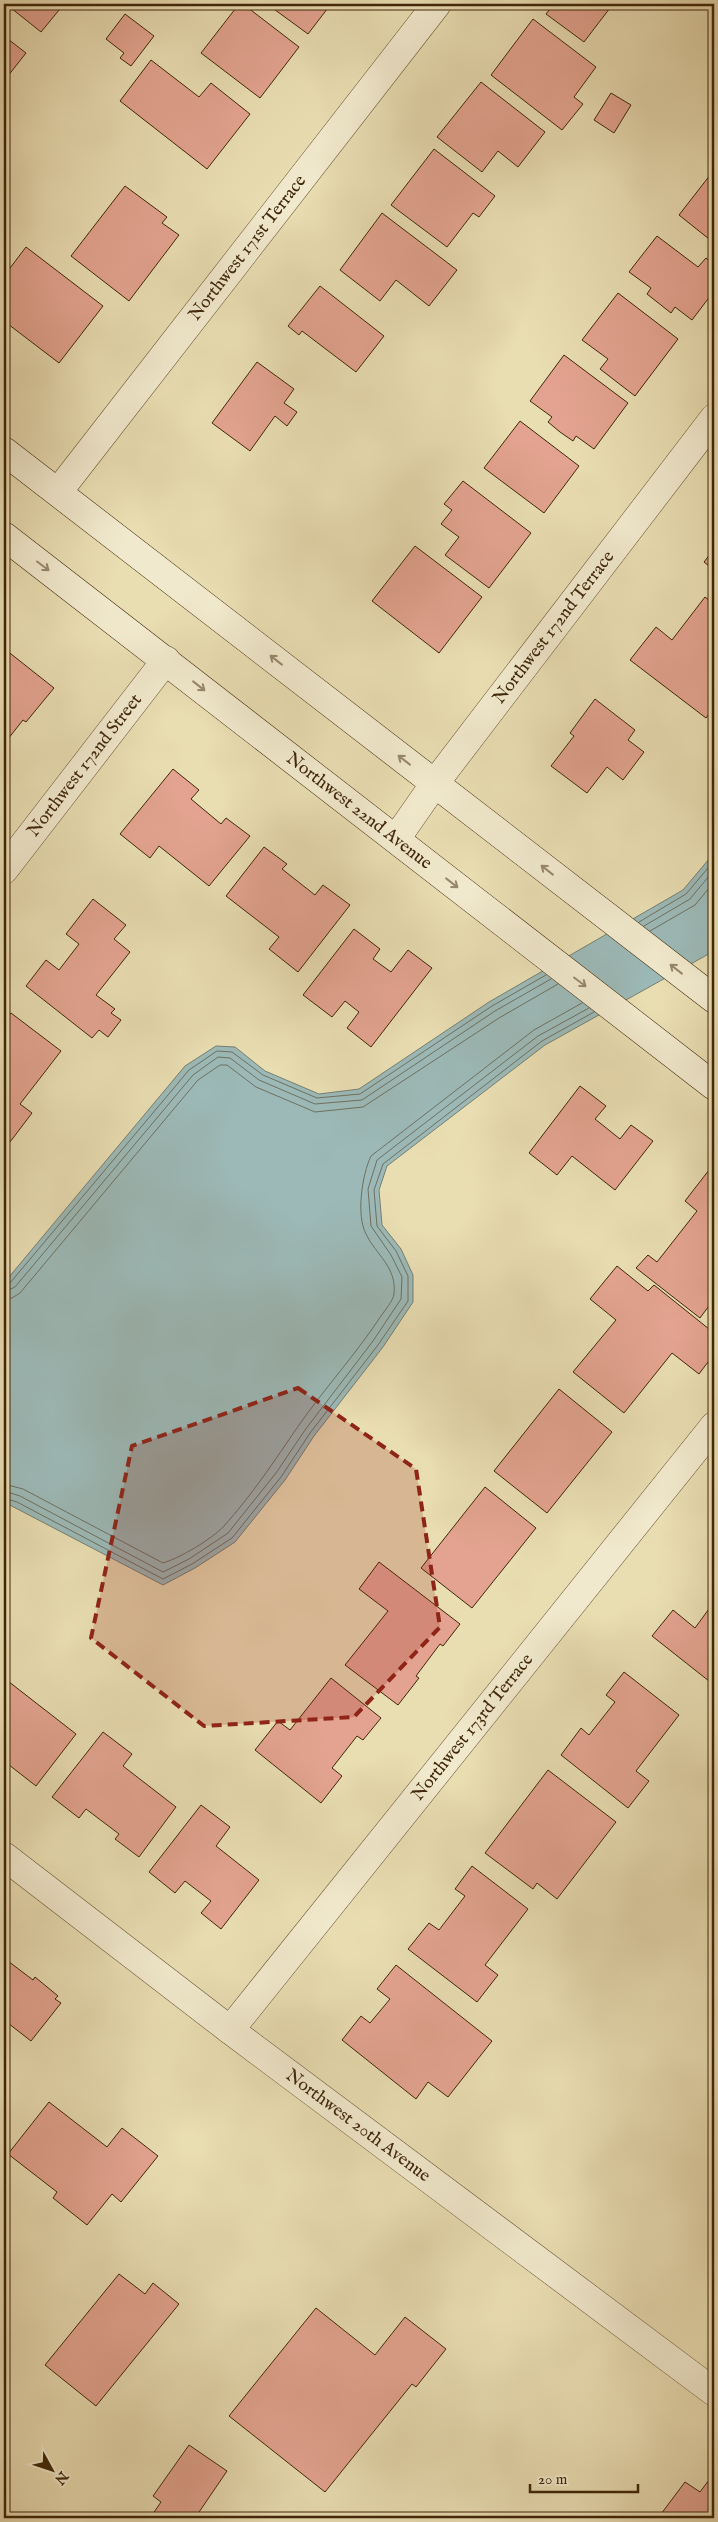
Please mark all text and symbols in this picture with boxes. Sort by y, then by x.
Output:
street label: Northwest 171st Terrace [184,170,311,325]
street label: Northwest 172nd Terrace [488,546,620,709]
one-way arrow [36,560,49,571]
one-way arrow [270,655,283,666]
one-way arrow [192,680,205,691]
street label: Northwest 172nd Street [22,689,147,842]
street label: Northwest 22nd Avenue [281,747,437,875]
one-way arrow [398,754,411,765]
one-way arrow [541,864,554,875]
one-way arrow [445,877,458,888]
one-way arrow [669,964,683,974]
one-way arrow [573,977,587,987]
street label: Northwest 173rd Terrace [407,1649,539,1805]
street label: Northwest 20th Avenue [281,2064,435,2187]
north arrow [28,2444,78,2494]
scale bar [530,2462,638,2494]
text: N [50,2467,73,2488]
text: 20 m [538,2470,568,2489]

